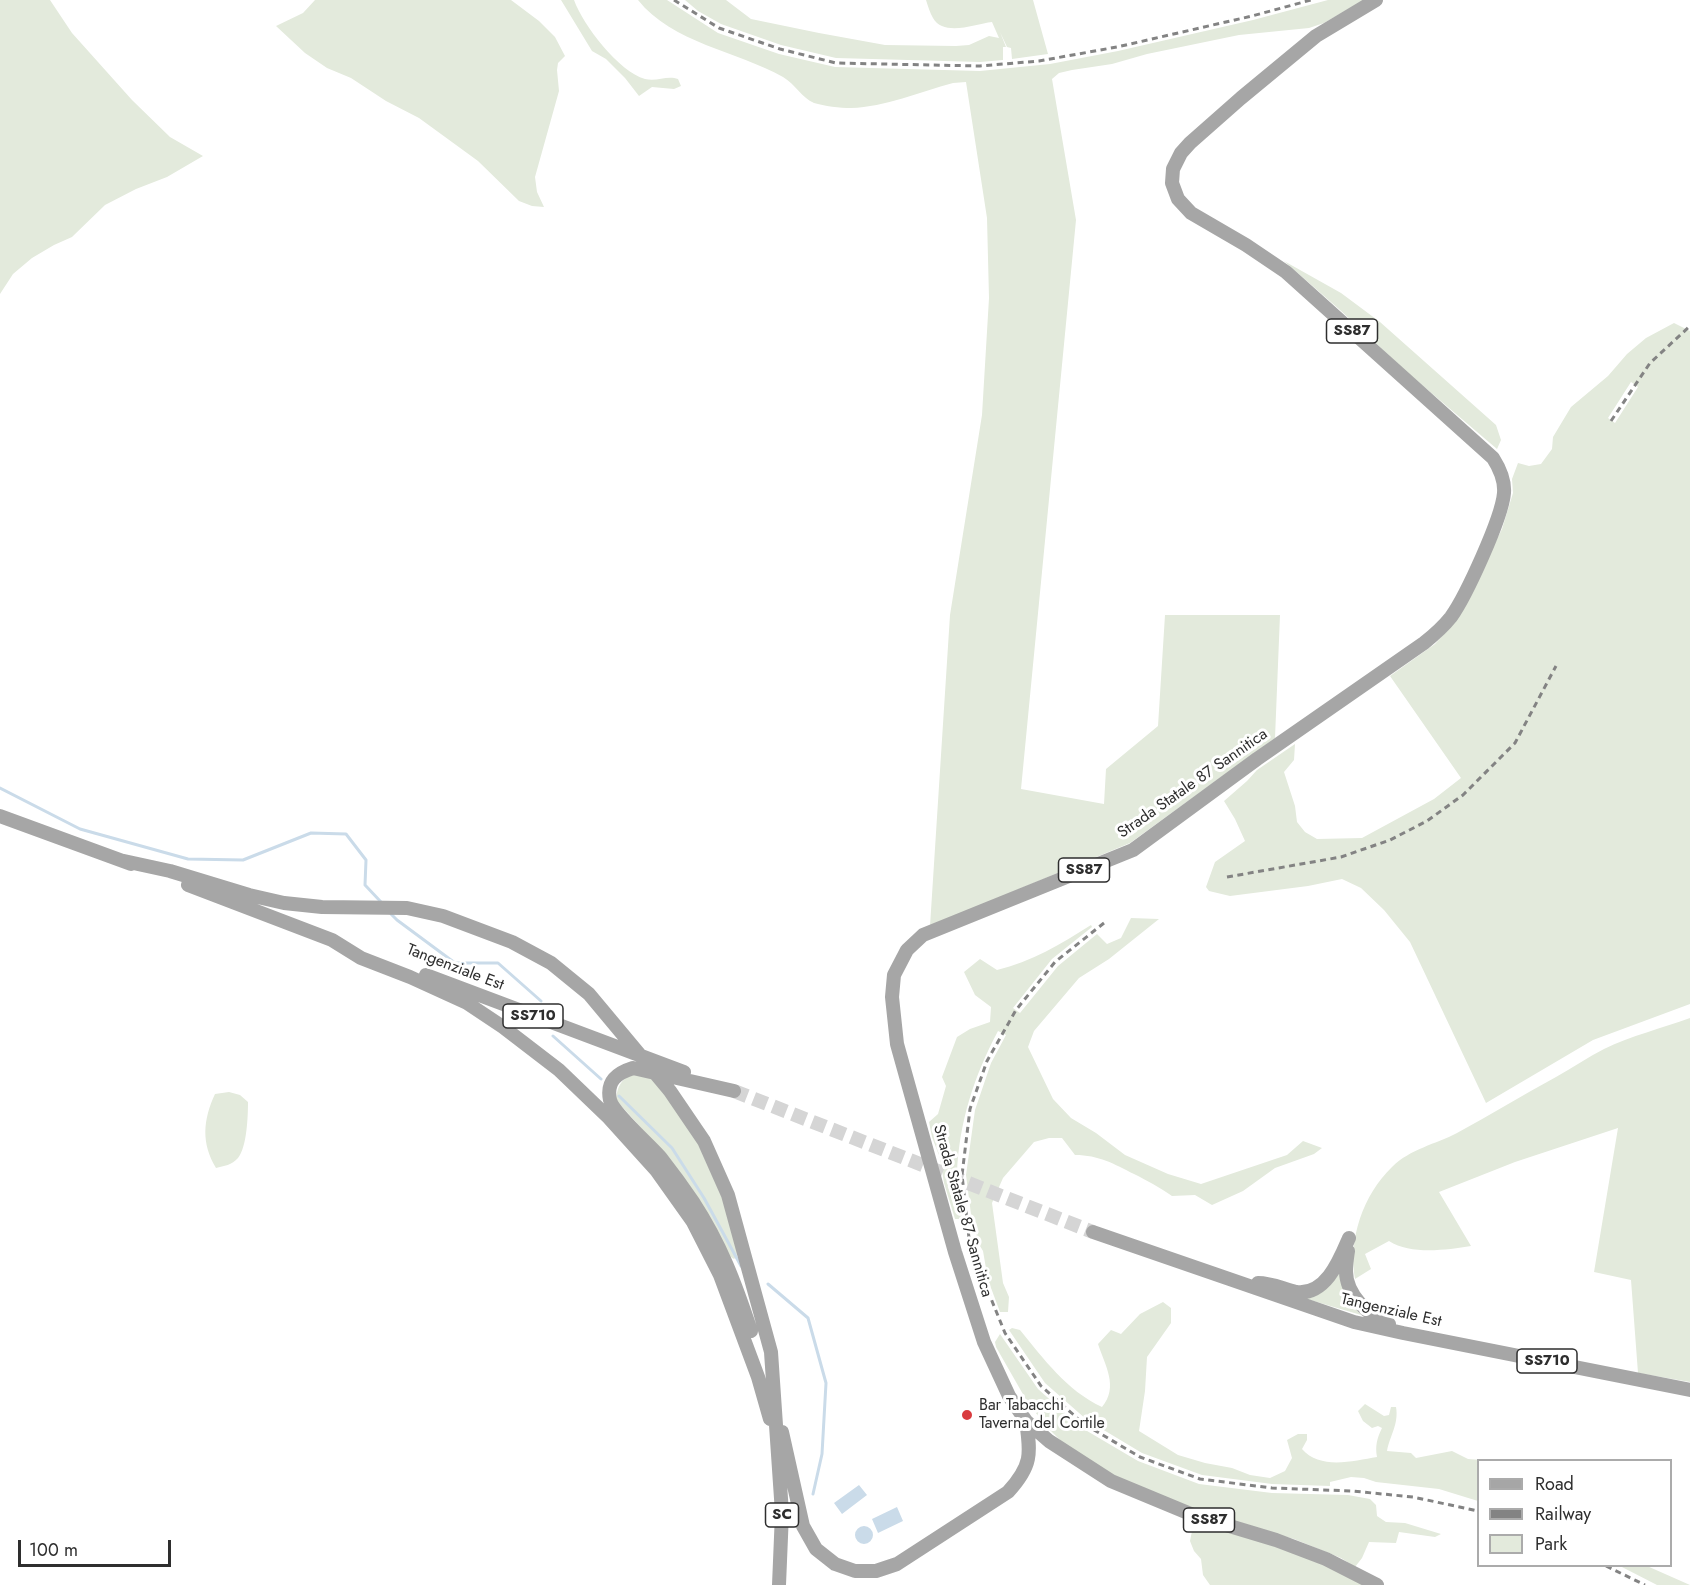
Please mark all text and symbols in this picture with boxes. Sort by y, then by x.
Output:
road number: SS87 [1326,319,1378,343]
street label: Strada Statale 87 Sannitica [1114,725,1272,843]
road number: SS87 [1058,858,1110,882]
street label: Tangenziale Est [404,941,506,995]
road number: SS710 [503,1004,563,1028]
street label: Strada Statale 87 Sannitica [928,1123,996,1299]
street label: Tangenziale Est [1339,1290,1443,1332]
road number: SS710 [1517,1349,1577,1373]
place label: Bar Tabacchi Taverna del Cortile [979,1396,1105,1434]
marker: Bar Tabacchi Taverna del Cortile [960,1408,974,1422]
legend [1477,1459,1672,1567]
text: Road [1535,1471,1574,1497]
text: Railway [1535,1501,1591,1527]
road number: SC [766,1503,798,1527]
road number: SS87 [1184,1508,1234,1532]
scale bar [21,1528,174,1566]
text: Park [1535,1531,1567,1557]
text: 100 m [29,1537,78,1563]

